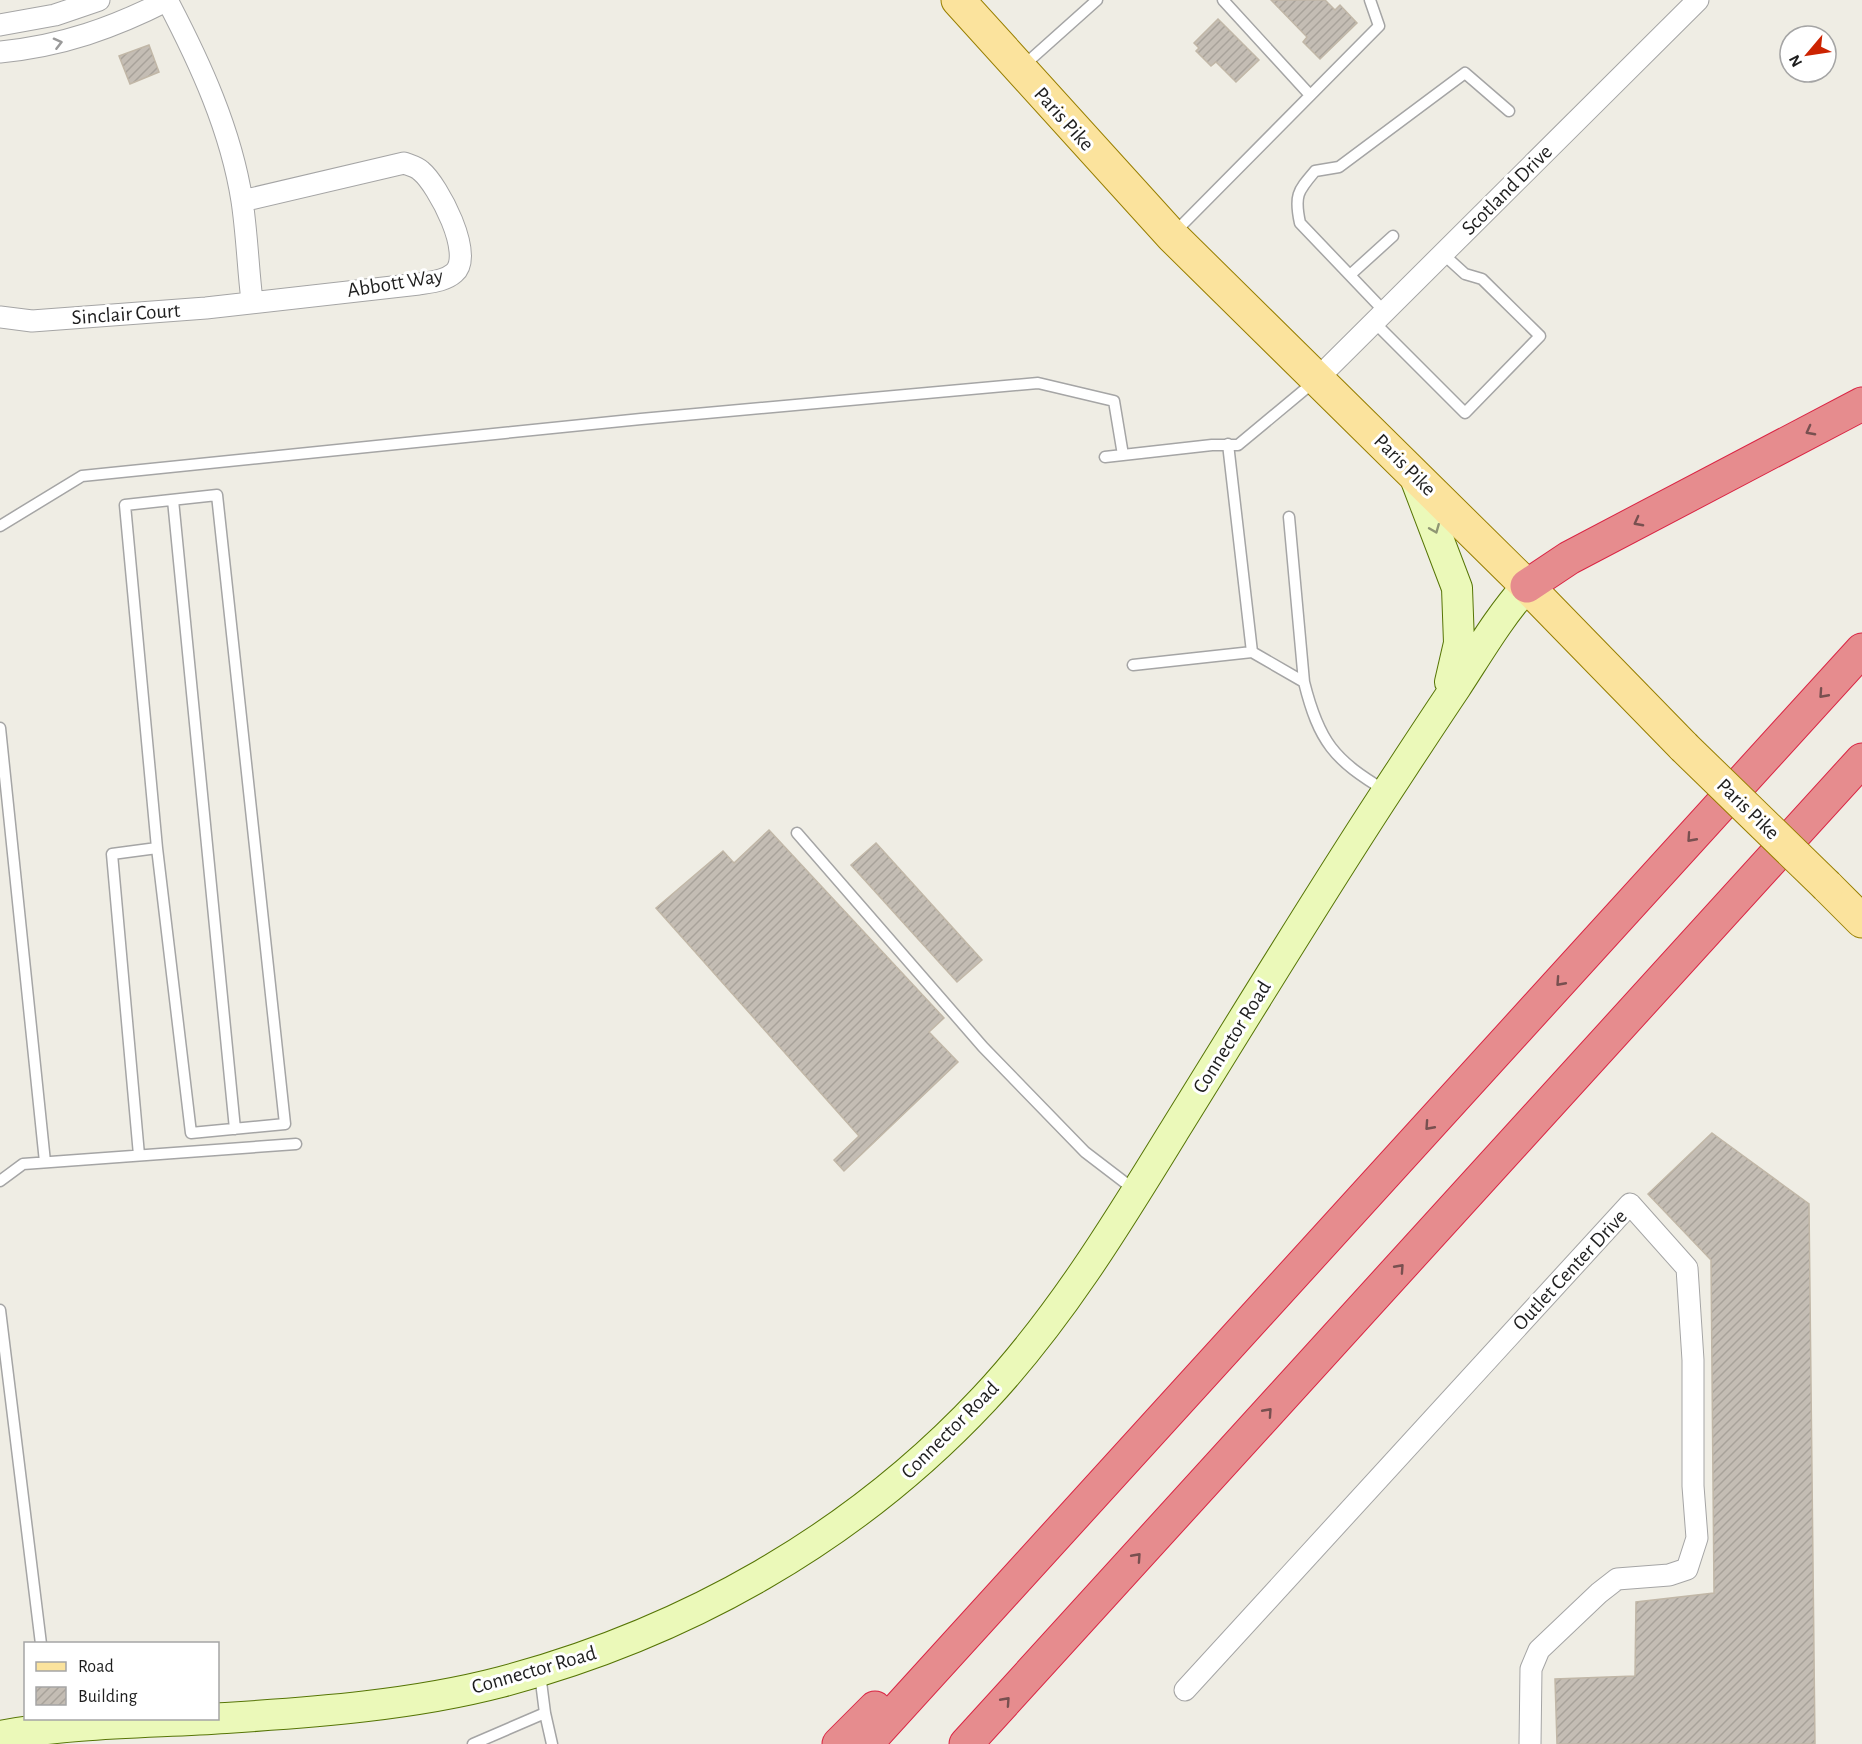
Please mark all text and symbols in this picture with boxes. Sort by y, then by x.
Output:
north arrow [1778,24,1838,84]
one-way arrow [52,38,62,51]
text: N [1786,52,1805,70]
street label: Paris Pike [1030,83,1098,155]
street label: Scotland Drive [1458,141,1556,239]
street label: Abbott Way [345,265,445,301]
street label: Sinclair Court [71,300,181,328]
one-way arrow [1806,424,1816,435]
street label: Paris Pike [1370,430,1440,500]
one-way arrow [1633,515,1644,526]
one-way arrow [1428,523,1440,534]
one-way arrow [1819,687,1830,697]
street label: Paris Pike [1713,774,1783,844]
one-way arrow [1687,831,1698,841]
one-way arrow [1556,975,1567,986]
street label: Connector Road [1189,977,1275,1097]
one-way arrow [1425,1119,1436,1130]
street label: Outlet Center Drive [1509,1205,1631,1335]
one-way arrow [1393,1264,1404,1275]
street label: Connector Road [897,1377,1003,1483]
one-way arrow [1261,1409,1272,1419]
one-way arrow [1130,1553,1141,1563]
legend [24,1642,219,1720]
street label: Connector Road [469,1642,599,1698]
text: Road [78,1658,114,1676]
text: Building [78,1688,138,1706]
one-way arrow [999,1697,1010,1708]

